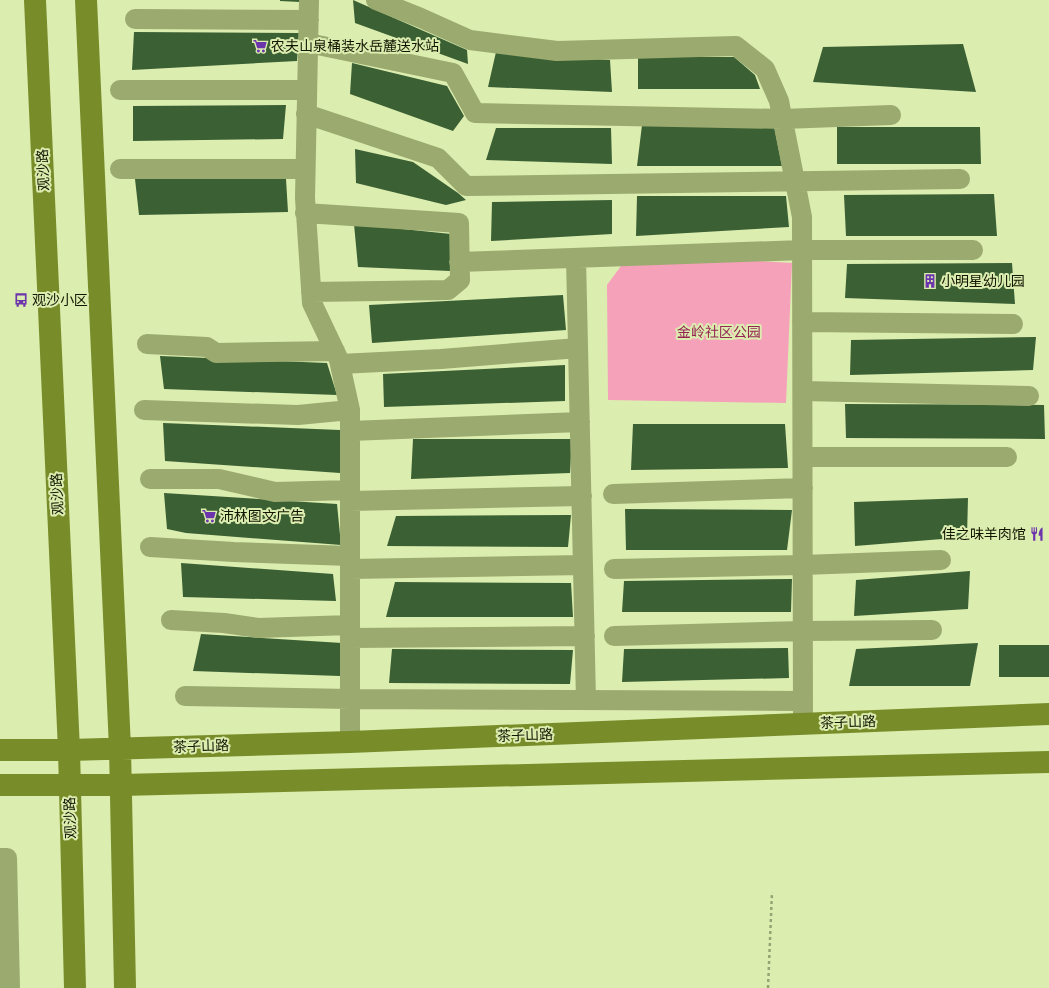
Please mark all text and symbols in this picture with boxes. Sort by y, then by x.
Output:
place label: 农夫山泉桶装水岳麓送水站 [271,37,439,54]
supermarket icon: 农夫山泉桶装水岳麓送水站 [252,38,268,54]
street label: 观沙路 [33,149,52,191]
place label: 小明星幼儿园 [941,272,1025,289]
building icon: 小明星幼儿园 [922,273,938,289]
place label: 观沙小区 [32,291,88,308]
bus stop icon: 观沙小区 [13,292,29,308]
park label: 金岭社区公园 [677,323,761,340]
street label: 观沙路 [47,473,66,515]
place label: 沛林图文广告 [220,507,304,524]
supermarket icon: 沛林图文广告 [201,508,217,524]
place label: 佳之味羊肉馆 [942,525,1026,542]
restaurant icon: 佳之味羊肉馆 [1029,526,1045,542]
street label: 茶子山路 [820,712,876,731]
street label: 茶子山路 [497,725,553,744]
street label: 茶子山路 [173,736,229,755]
street label: 观沙路 [60,797,79,839]

